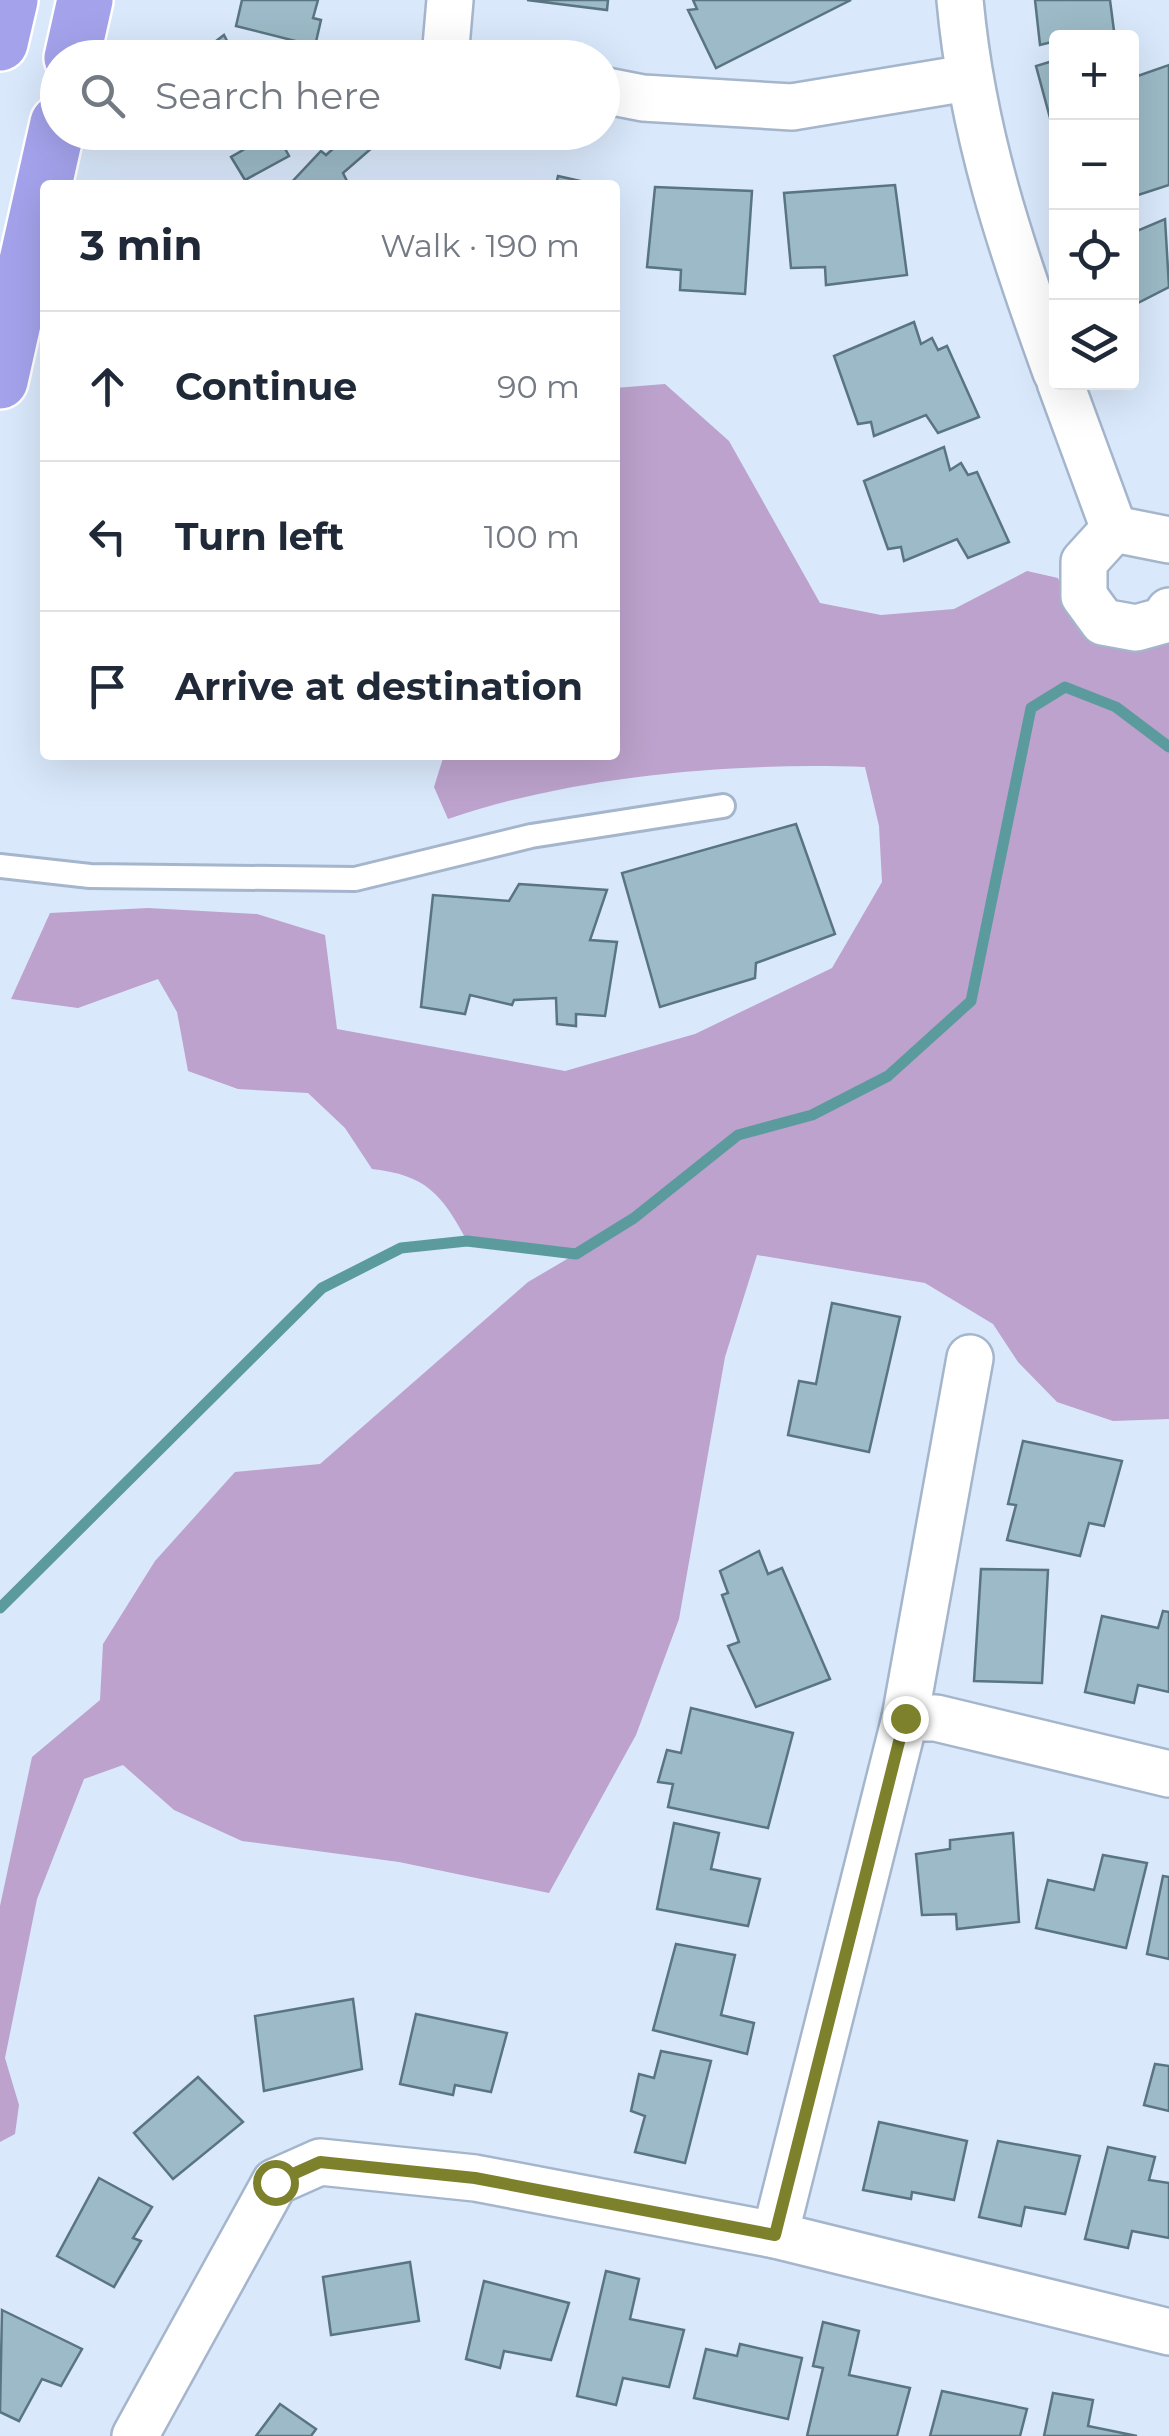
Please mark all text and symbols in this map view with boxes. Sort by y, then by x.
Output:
map controls [1049,30,1139,390]
button: + [1049,30,1139,120]
search box [40,40,620,150]
icon: search [75,68,130,123]
text: Search here [155,72,381,119]
button: − [1049,120,1139,210]
button: locate [1049,210,1139,300]
text: 3 min [80,219,202,271]
text: Walk · 190 m [380,226,580,265]
button: layers [1049,300,1139,390]
icon: ahead [80,359,135,414]
text: Continue [175,363,357,410]
text: 90 m [497,367,580,406]
icon: left [80,509,135,564]
text: Turn left [175,513,344,560]
text: 100 m [484,517,580,556]
icon: arrive [80,659,135,714]
text: Arrive at destination [175,663,583,710]
route end [883,1696,929,1742]
route start [253,2160,299,2206]

